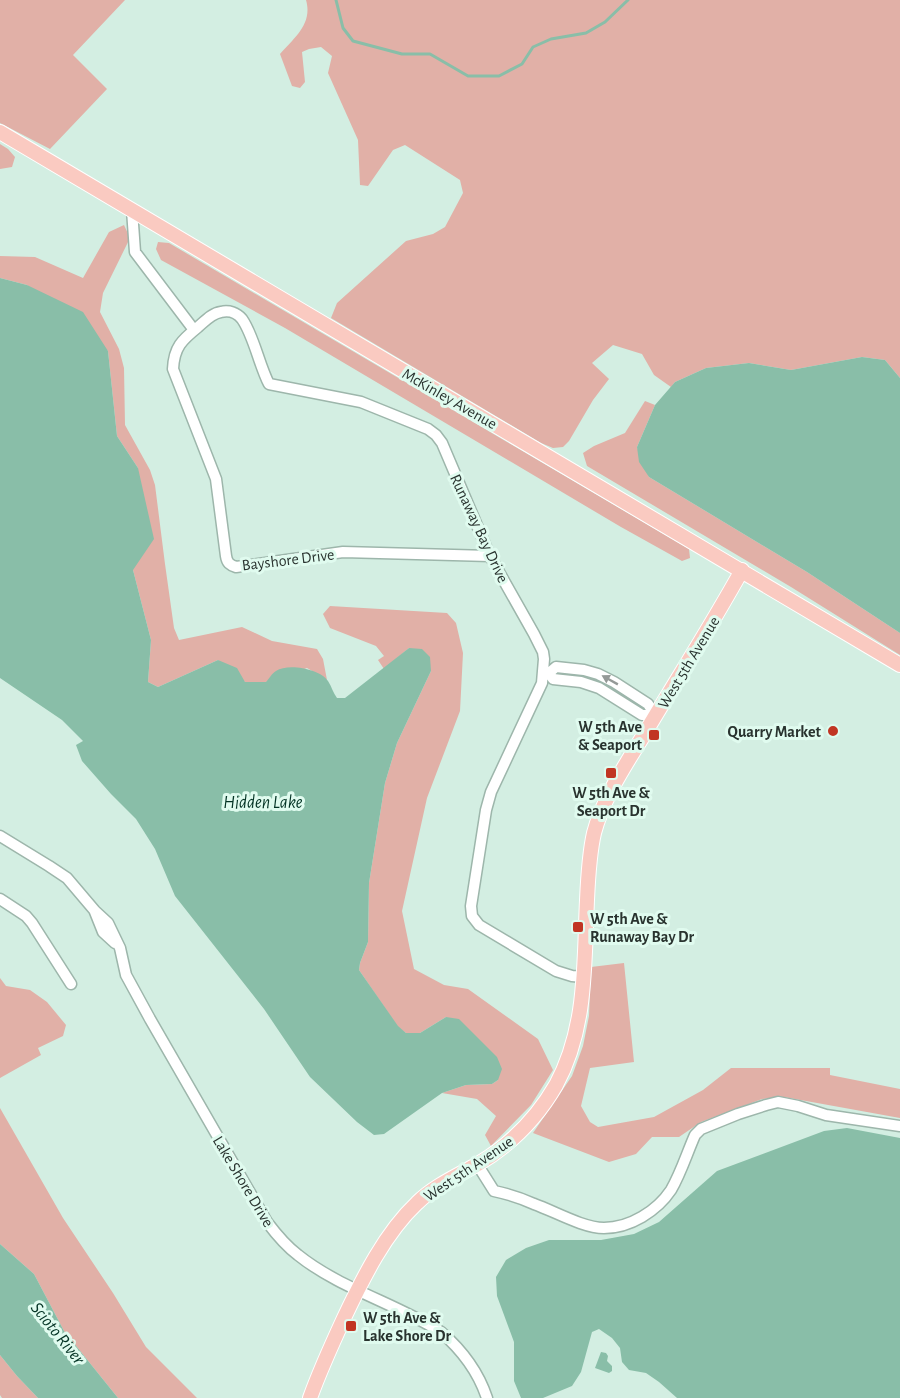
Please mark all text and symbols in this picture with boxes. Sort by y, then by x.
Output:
street label: McKinley Avenue [399,365,500,433]
street label: Runaway Bay Drive [446,472,511,586]
street label: Bayshore Drive [241,546,335,575]
street label: West 5th Avenue [655,614,723,711]
one-way arrow [601,675,618,685]
place label: W 5th Ave & Seaport [578,719,643,753]
place label: Quarry Market [728,724,822,741]
marker: Quarry Market [826,724,840,738]
marker: W 5th Ave & Seaport [647,728,661,742]
marker: W 5th Ave & Seaport Dr [604,766,618,780]
place label: W 5th Ave & Seaport Dr [572,785,650,819]
water label: Hidden Lake [223,794,303,812]
place label: W 5th Ave & Runaway Bay Dr [590,911,694,946]
marker: W 5th Ave & Runaway Bay Dr [571,920,585,934]
street label: Lake Shore Drive [210,1133,277,1230]
street label: West 5th Avenue [421,1133,516,1205]
water label: Scioto River [27,1299,88,1369]
place label: W 5th Ave & Lake Shore Dr [363,1310,451,1344]
marker: W 5th Ave & Lake Shore Dr [344,1319,358,1333]

